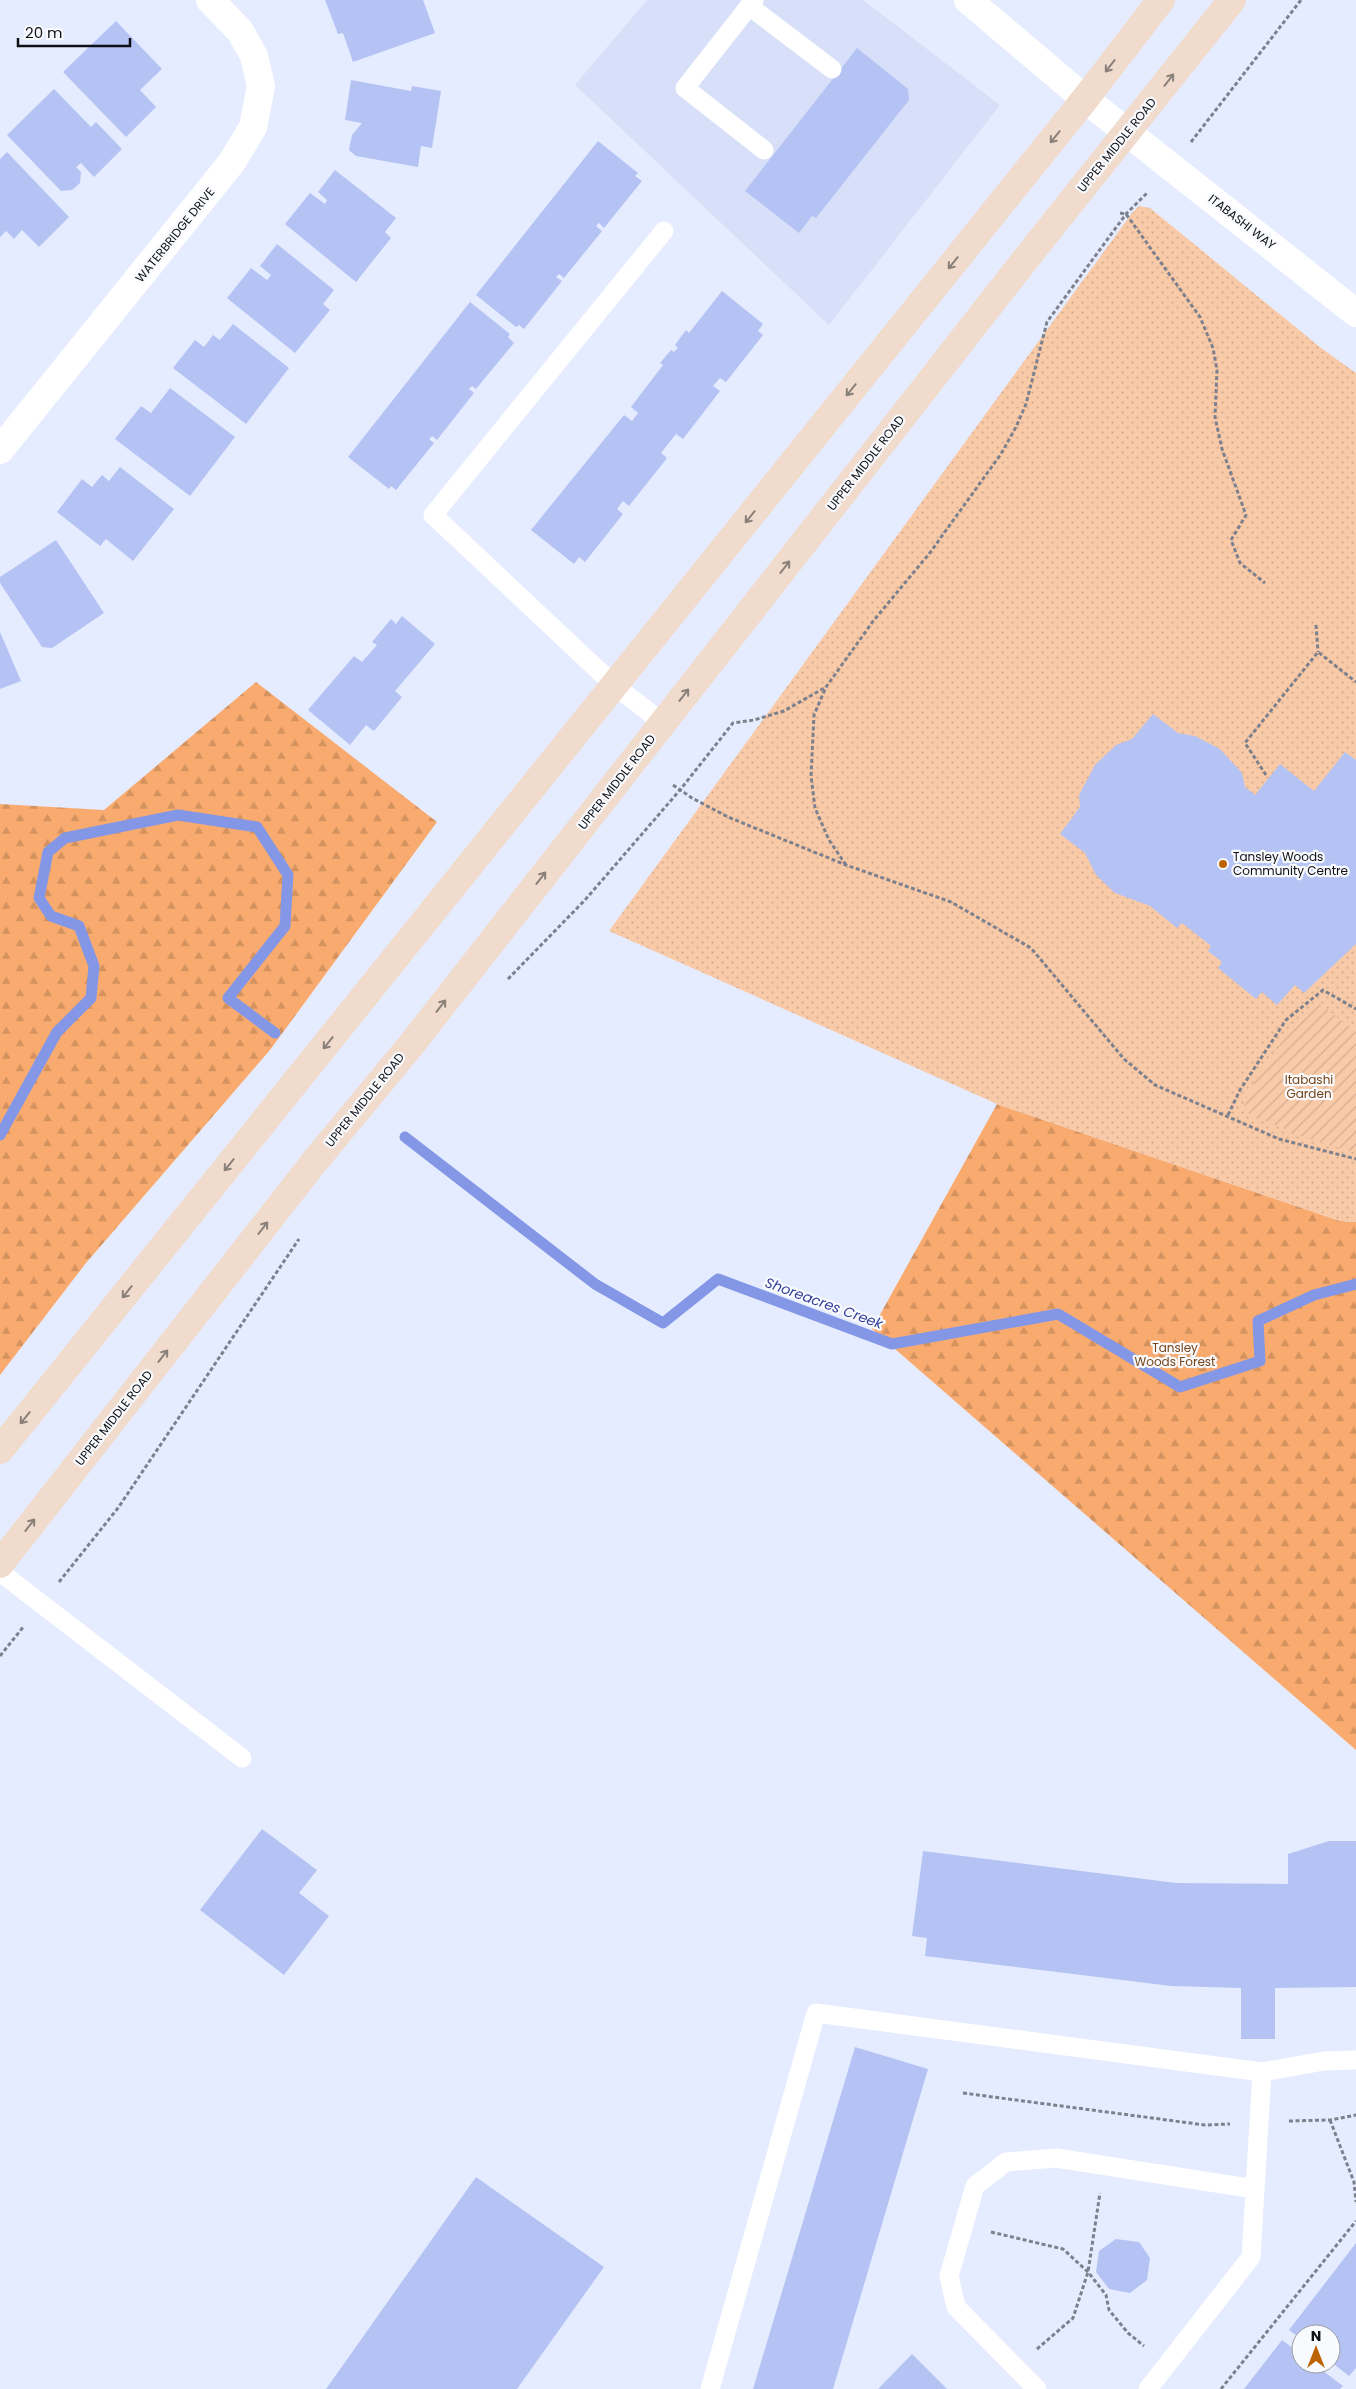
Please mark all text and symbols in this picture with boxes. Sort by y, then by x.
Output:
scale bar [18,15,130,47]
text: 20 m [25,22,63,43]
one-way arrow [1105,59,1115,73]
one-way arrow [1164,74,1175,87]
street label: UPPER MIDDLE ROAD [1073,94,1160,195]
one-way arrow [1049,130,1060,143]
street label: WATERBRIDGE DRIVE [131,184,218,286]
street label: ITABASHI WAY [1205,190,1280,253]
one-way arrow [947,256,958,269]
one-way arrow [846,383,857,396]
street label: UPPER MIDDLE ROAD [823,411,908,514]
one-way arrow [744,510,755,523]
one-way arrow [779,561,790,574]
one-way arrow [679,689,690,702]
street label: UPPER MIDDLE ROAD [574,730,659,833]
place label: Tansley Woods Community Centre [1233,848,1348,879]
marker: Tansley Woods Community Centre [1217,858,1229,870]
one-way arrow [536,872,547,885]
one-way arrow [436,999,446,1013]
one-way arrow [322,1037,333,1050]
street label: UPPER MIDDLE ROAD [321,1049,408,1150]
park label: Itabashi Garden [1285,1071,1333,1102]
one-way arrow [224,1159,235,1172]
one-way arrow [257,1222,268,1235]
water label: Shoreacres Creek [762,1272,886,1334]
one-way arrow [122,1285,133,1298]
park label: Tansley Woods Forest [1135,1339,1215,1370]
one-way arrow [157,1350,168,1363]
street label: UPPER MIDDLE ROAD [71,1366,156,1469]
one-way arrow [20,1412,31,1425]
one-way arrow [25,1518,35,1532]
north arrow [1291,2324,1341,2374]
text: N [1311,2326,1321,2346]

